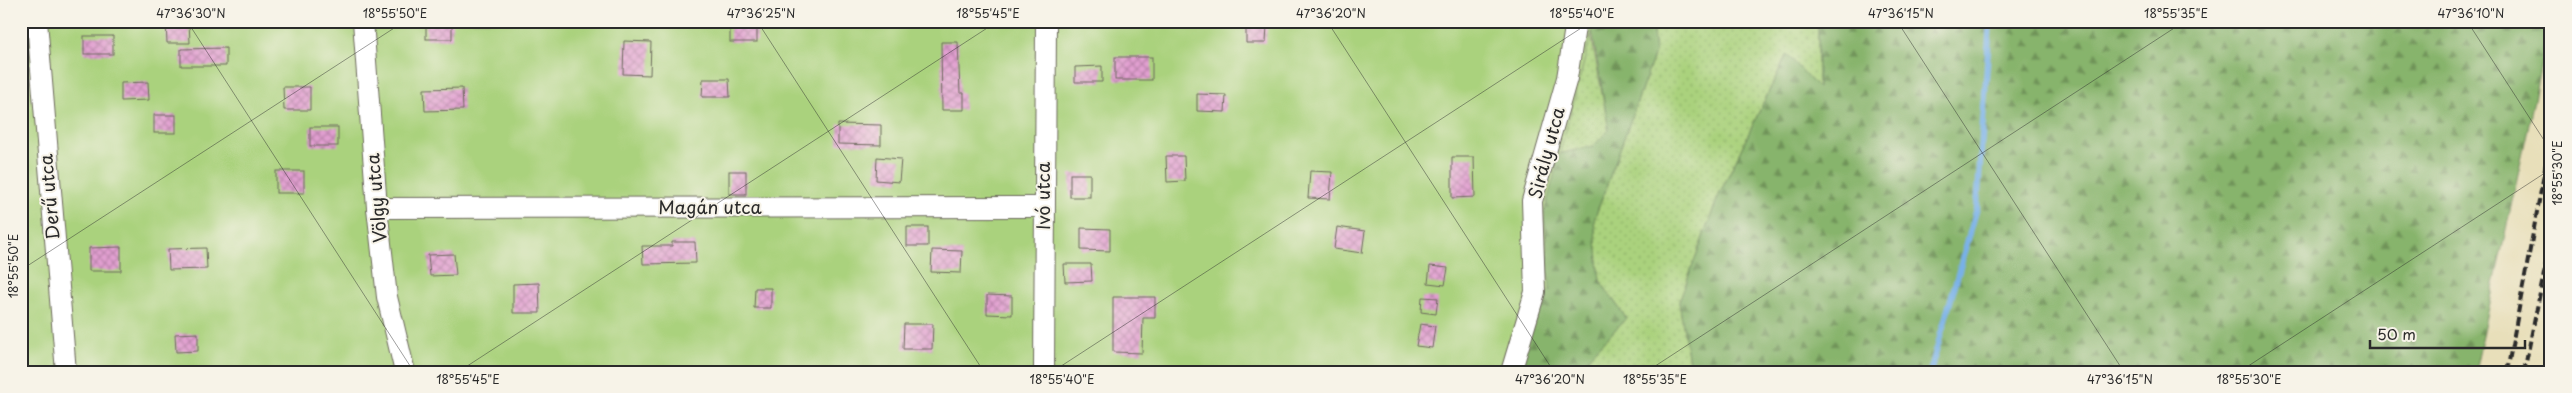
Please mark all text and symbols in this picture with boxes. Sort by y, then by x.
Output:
text: 47°36'30"N [156,4,226,22]
text: 18°55'50"E [363,4,427,22]
text: 47°36'25"N [727,4,795,22]
text: 18°55'45"E [956,4,1020,22]
text: 47°36'20"N [1296,4,1366,22]
text: 18°55'40"E [1550,4,1614,22]
text: 47°36'15"N [1868,4,1934,22]
text: 18°55'35"E [2144,4,2208,22]
text: 47°36'10"N [2438,4,2504,22]
street label: Sirály utca [1520,103,1571,202]
text: 18°55'30"E [2548,140,2566,206]
street label: Derű utca [31,152,66,241]
street label: Völgy utca [358,152,393,244]
street label: Ivó utca [1029,161,1056,230]
street label: Magán utca [658,193,763,220]
text: 18°55'50"E [4,234,22,298]
scale bar [2370,318,2524,350]
text: 50 m [2377,322,2416,345]
text: 18°55'45"E [436,370,500,388]
text: 18°55'40"E [1030,370,1094,388]
text: 47°36'20"N [1515,370,1585,388]
text: 18°55'35"E [1623,370,1687,388]
text: 47°36'15"N [2087,370,2153,388]
text: 18°55'30"E [2216,370,2282,388]

